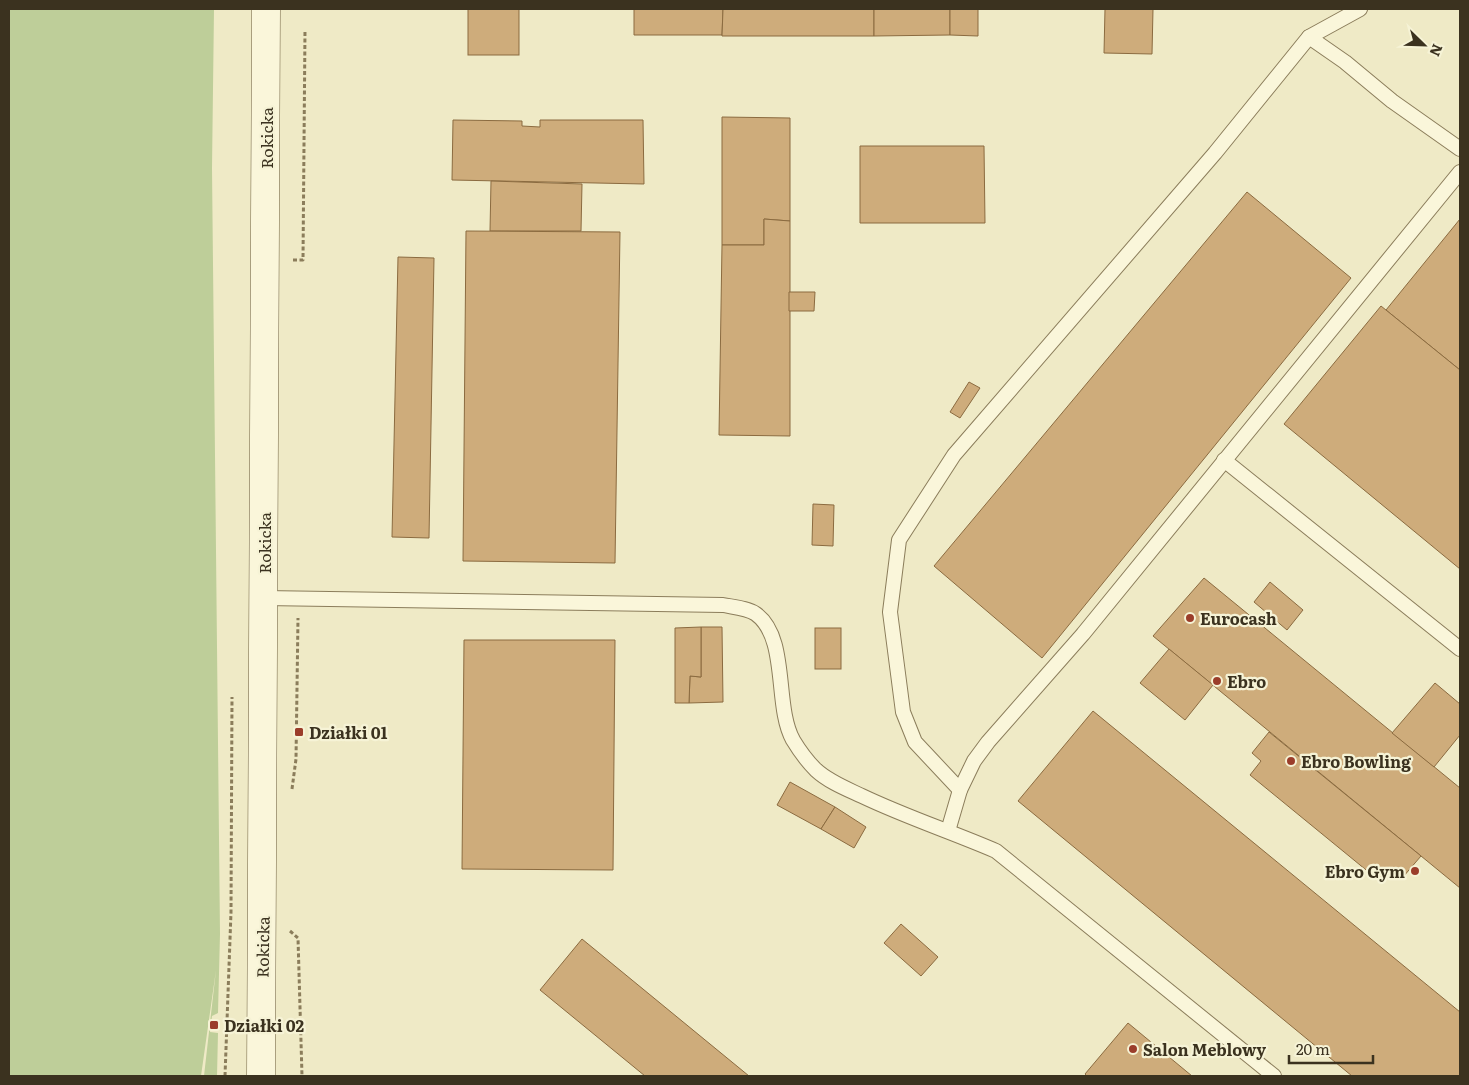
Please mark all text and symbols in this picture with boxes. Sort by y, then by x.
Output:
north arrow [1399,20,1449,70]
text: N [1425,41,1448,60]
street label: Rokicka [254,107,278,169]
street label: Rokicka [252,512,276,574]
place label: Eurocash [1200,606,1277,630]
marker: Eurocash [1184,612,1196,624]
place label: Ebro [1227,669,1266,693]
marker: Ebro [1211,675,1223,687]
place label: Działki 01 [309,720,388,744]
marker: Działki 01 [293,726,305,738]
place label: Ebro Bowling [1301,749,1411,773]
marker: Ebro Bowling [1285,755,1297,767]
place label: Ebro Gym [1325,859,1405,883]
marker: Ebro Gym [1409,865,1421,877]
street label: Rokicka [249,916,275,978]
place label: Działki 02 [224,1013,304,1037]
marker: Działki 02 [208,1019,220,1031]
scale bar [1289,1032,1373,1064]
place label: Salon Meblowy [1143,1037,1266,1061]
text: 20 m [1296,1037,1330,1060]
marker: Salon Meblowy [1127,1043,1139,1055]

